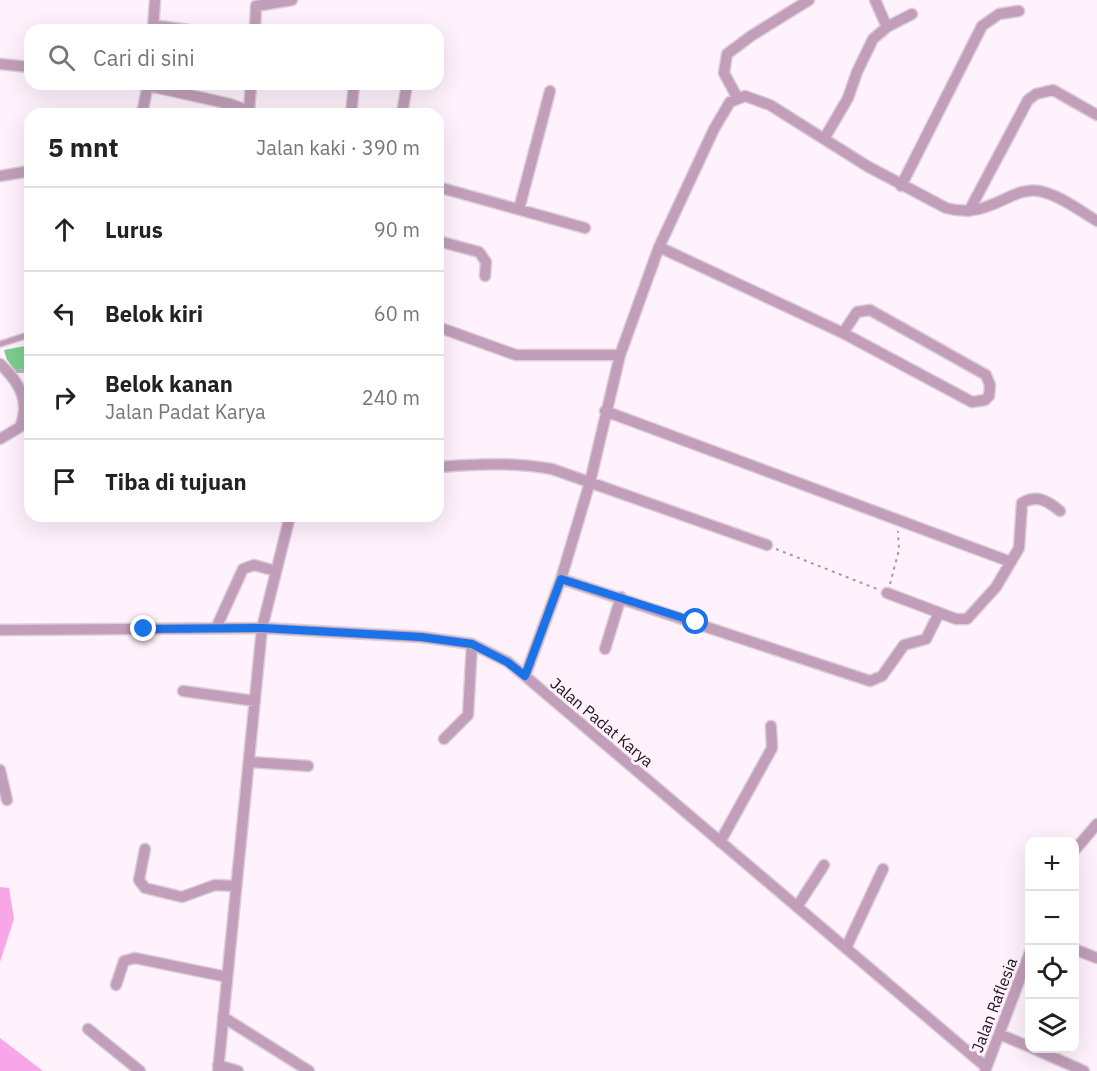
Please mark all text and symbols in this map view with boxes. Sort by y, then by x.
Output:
search box [24,24,444,90]
icon: search [45,41,78,74]
text: Cari di sini [93,43,195,72]
text: 5 mnt [48,130,118,164]
text: Jalan kaki · 390 m [256,134,420,161]
icon: ahead [48,213,81,246]
text: Lurus [105,215,163,244]
text: 90 m [374,216,420,243]
icon: left [48,297,81,330]
text: Belok kiri [105,299,203,328]
text: 60 m [374,300,420,327]
text: Belok kanan [105,369,233,398]
icon: right [48,381,81,414]
text: 240 m [362,384,420,411]
text: Jalan Padat Karya [105,398,266,425]
icon: arrive [48,465,81,498]
text: Tiba di tujuan [105,467,247,496]
route start [682,608,708,634]
route end [130,615,156,641]
street label: Jalan Padat Karya [546,673,658,771]
map controls [1025,837,1079,1053]
button: + [1025,837,1079,891]
button: − [1025,891,1079,945]
button: locate [1025,945,1079,999]
street label: Jalan Raflesia [967,954,1021,1055]
button: layers [1025,999,1079,1053]

